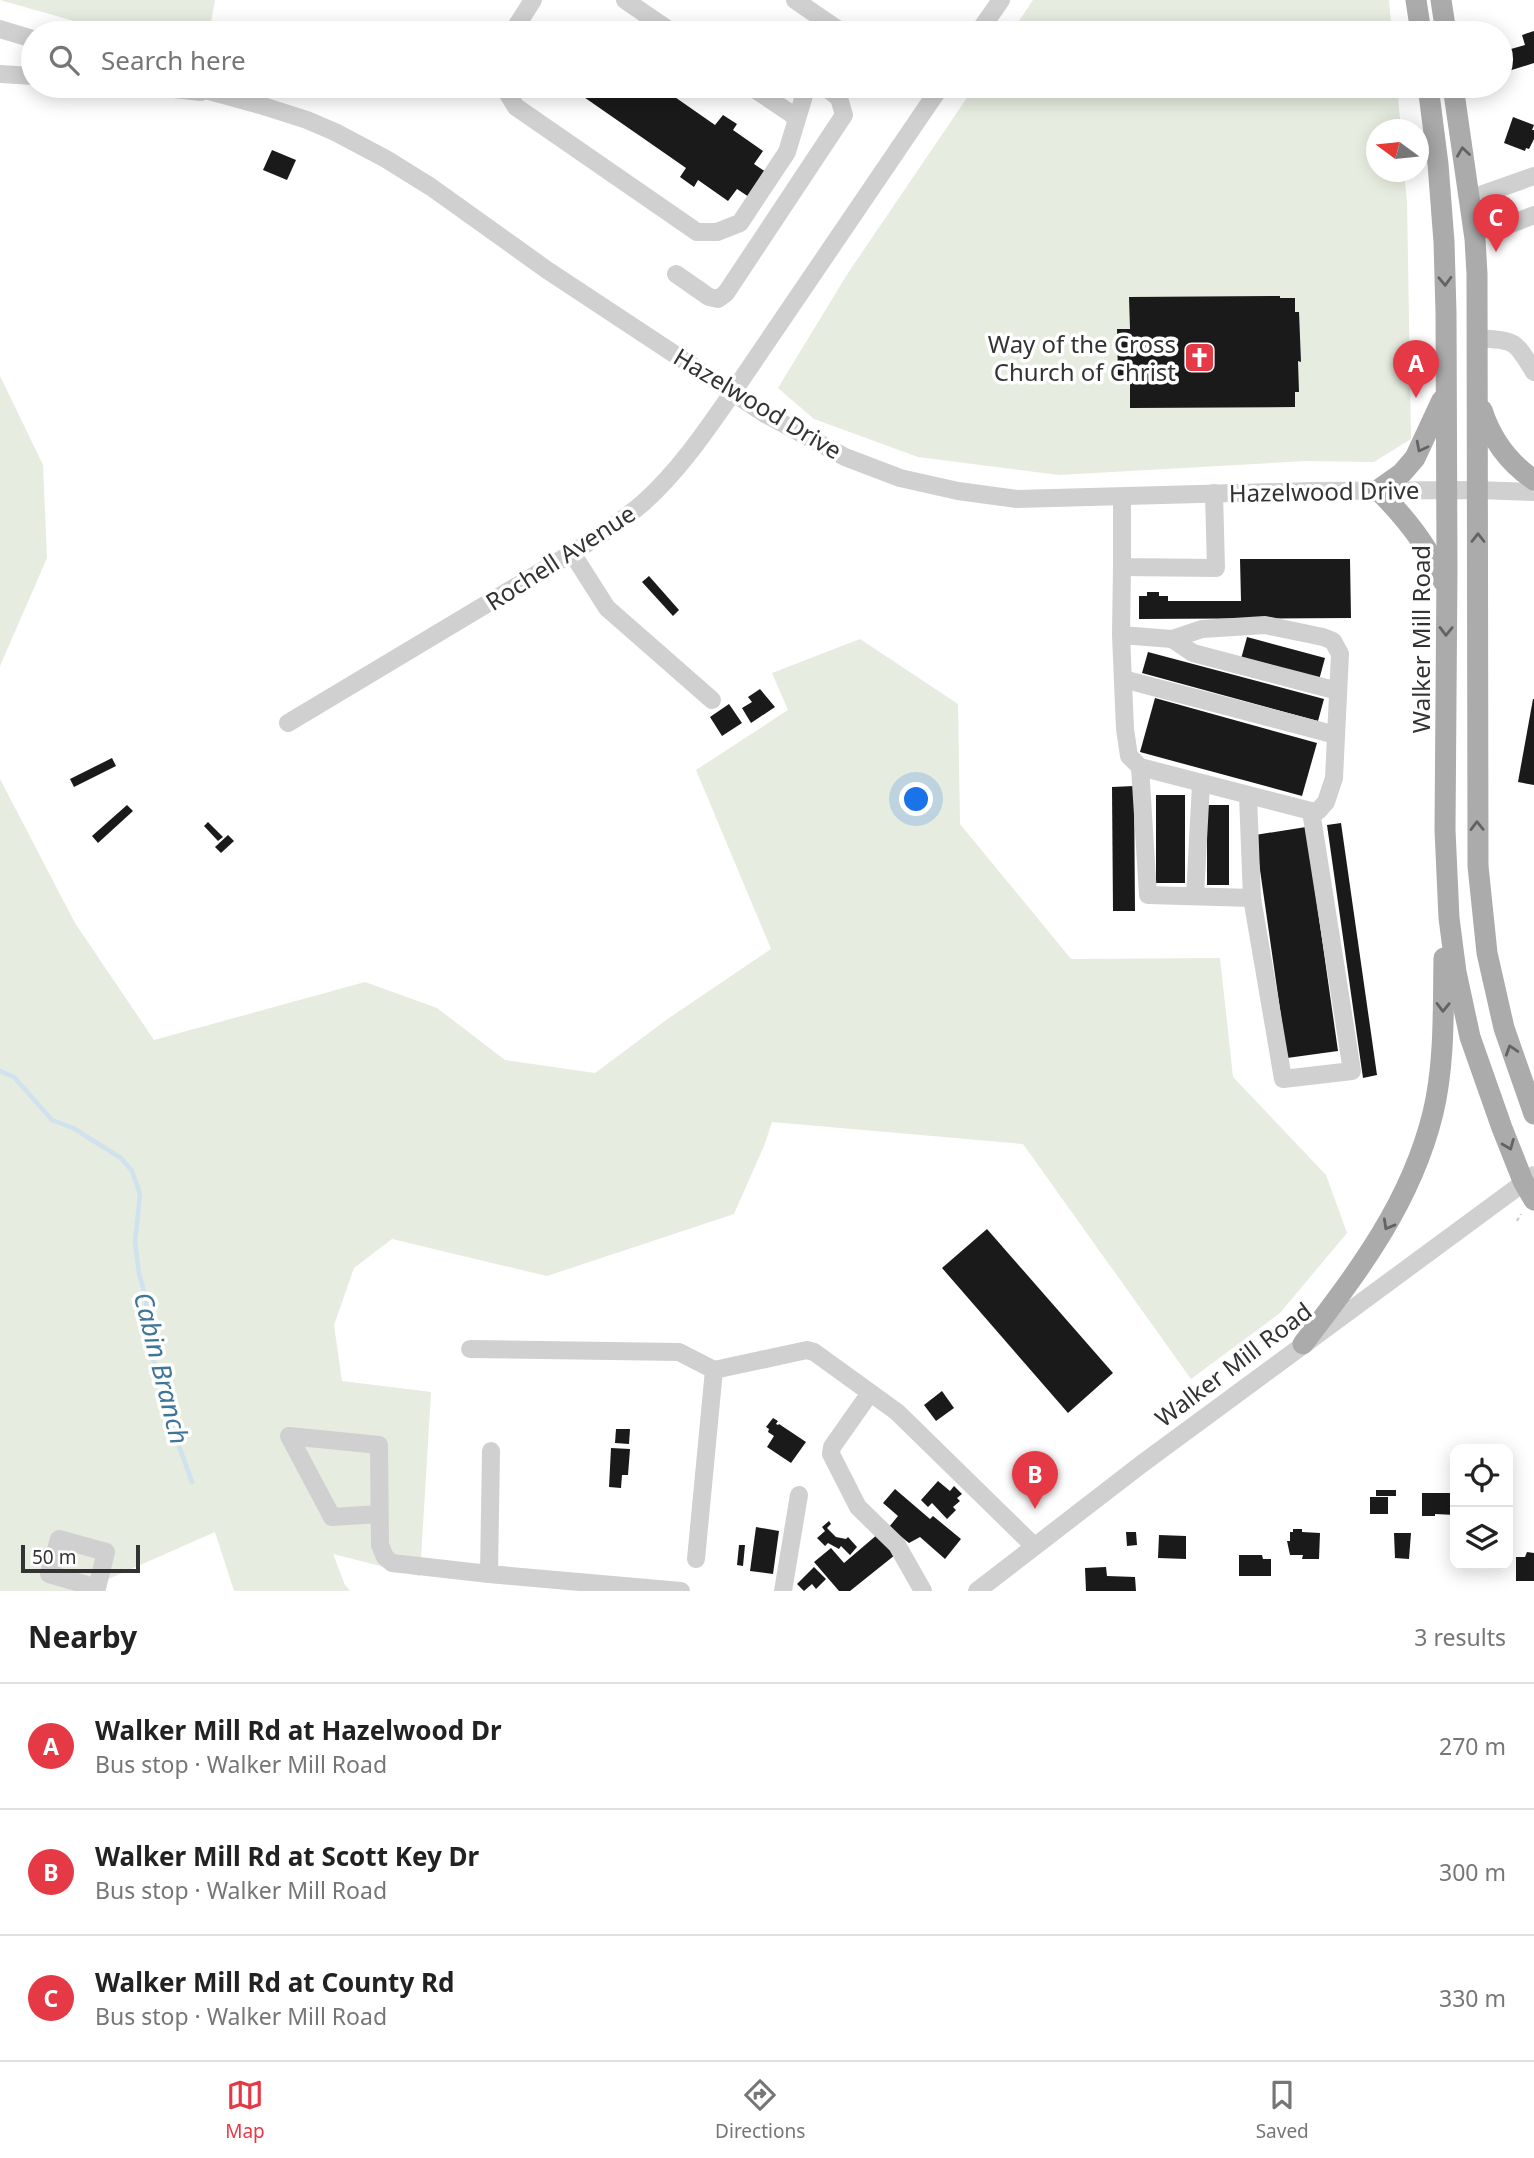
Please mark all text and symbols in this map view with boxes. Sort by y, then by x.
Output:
search box [21,21,1513,98]
icon: search [45,41,83,79]
text: Search here [101,42,246,78]
north arrow [1366,119,1429,182]
one-way arrow [1456,146,1471,158]
pin: C [1473,194,1519,252]
one-way arrow [1438,276,1453,287]
place label: Way of the Cross Church of Christ [988,327,1176,388]
street label: Hazelwood Drive [668,340,848,466]
church icon: Way of the Cross Church of Christ [1182,340,1216,374]
pin: A [1393,340,1439,398]
one-way arrow [1415,440,1429,452]
street label: Hazelwood Drive [1228,473,1420,509]
street label: Rochell Avenue [479,496,641,618]
one-way arrow [1470,532,1486,543]
street label: Walker Mill Road [1404,545,1437,733]
one-way arrow [1439,626,1454,637]
your location [899,782,933,816]
one-way arrow [1469,820,1484,831]
one-way arrow [1435,1002,1451,1013]
one-way arrow [1505,1044,1519,1056]
one-way arrow [1500,1138,1514,1150]
one-way arrow [1383,1217,1396,1230]
water label: Cabin Branch [126,1288,198,1448]
street label: Walker Mill Road [1148,1294,1318,1434]
map controls [1450,1444,1513,1570]
button: locate [1450,1444,1513,1507]
pin: B [1012,1451,1058,1509]
button: layers [1450,1507,1513,1570]
scale bar [21,1542,140,1574]
text: 50 m [32,1544,76,1570]
text: Nearby [28,1616,137,1657]
text: 3 results [1414,1621,1506,1653]
text: Walker Mill Rd at Hazelwood Dr [95,1712,502,1748]
text: A [43,1730,59,1762]
text: 270 m [1439,1730,1506,1762]
text: Bus stop · Walker Mill Road [95,1748,387,1780]
text: Walker Mill Rd at Scott Key Dr [95,1838,479,1874]
text: B [43,1856,59,1888]
text: 300 m [1439,1856,1506,1888]
text: Bus stop · Walker Mill Road [95,1874,387,1906]
text: Walker Mill Rd at County Rd [95,1964,455,2000]
text: C [44,1982,58,2014]
text: 330 m [1439,1982,1506,2014]
text: Bus stop · Walker Mill Road [95,2000,387,2032]
tab: Map [225,2076,265,2144]
tab: Directions [715,2076,805,2144]
tab: Saved [1256,2076,1309,2144]

